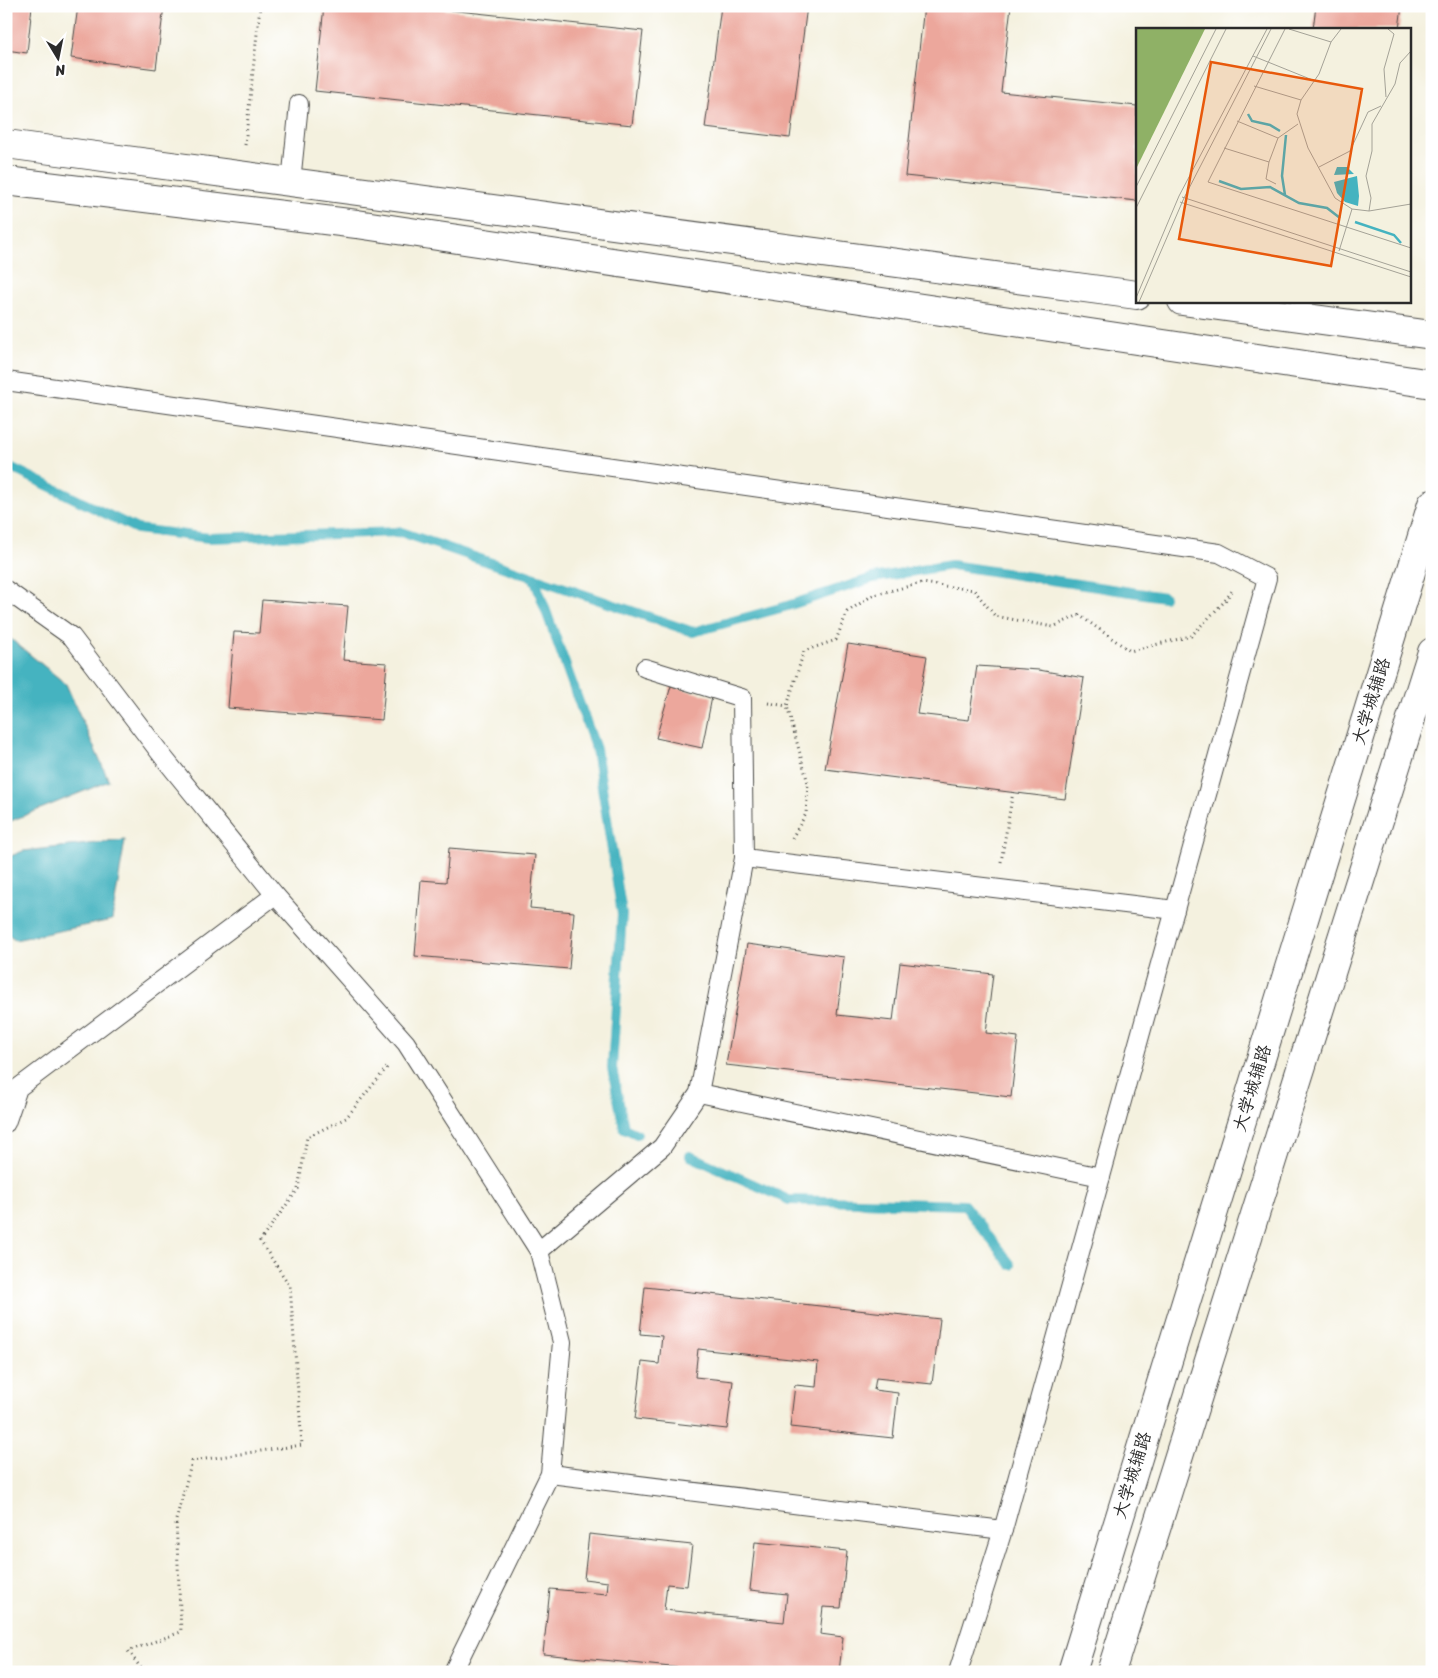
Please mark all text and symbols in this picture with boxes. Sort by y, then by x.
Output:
inset map [1136,28,1410,302]
north arrow [32,32,82,82]
text: N [53,57,68,84]
street label: 大学城辅路 [1343,653,1399,749]
street label: 大学城辅路 [1224,1040,1280,1136]
street label: 大学城辅路 [1104,1427,1160,1523]

